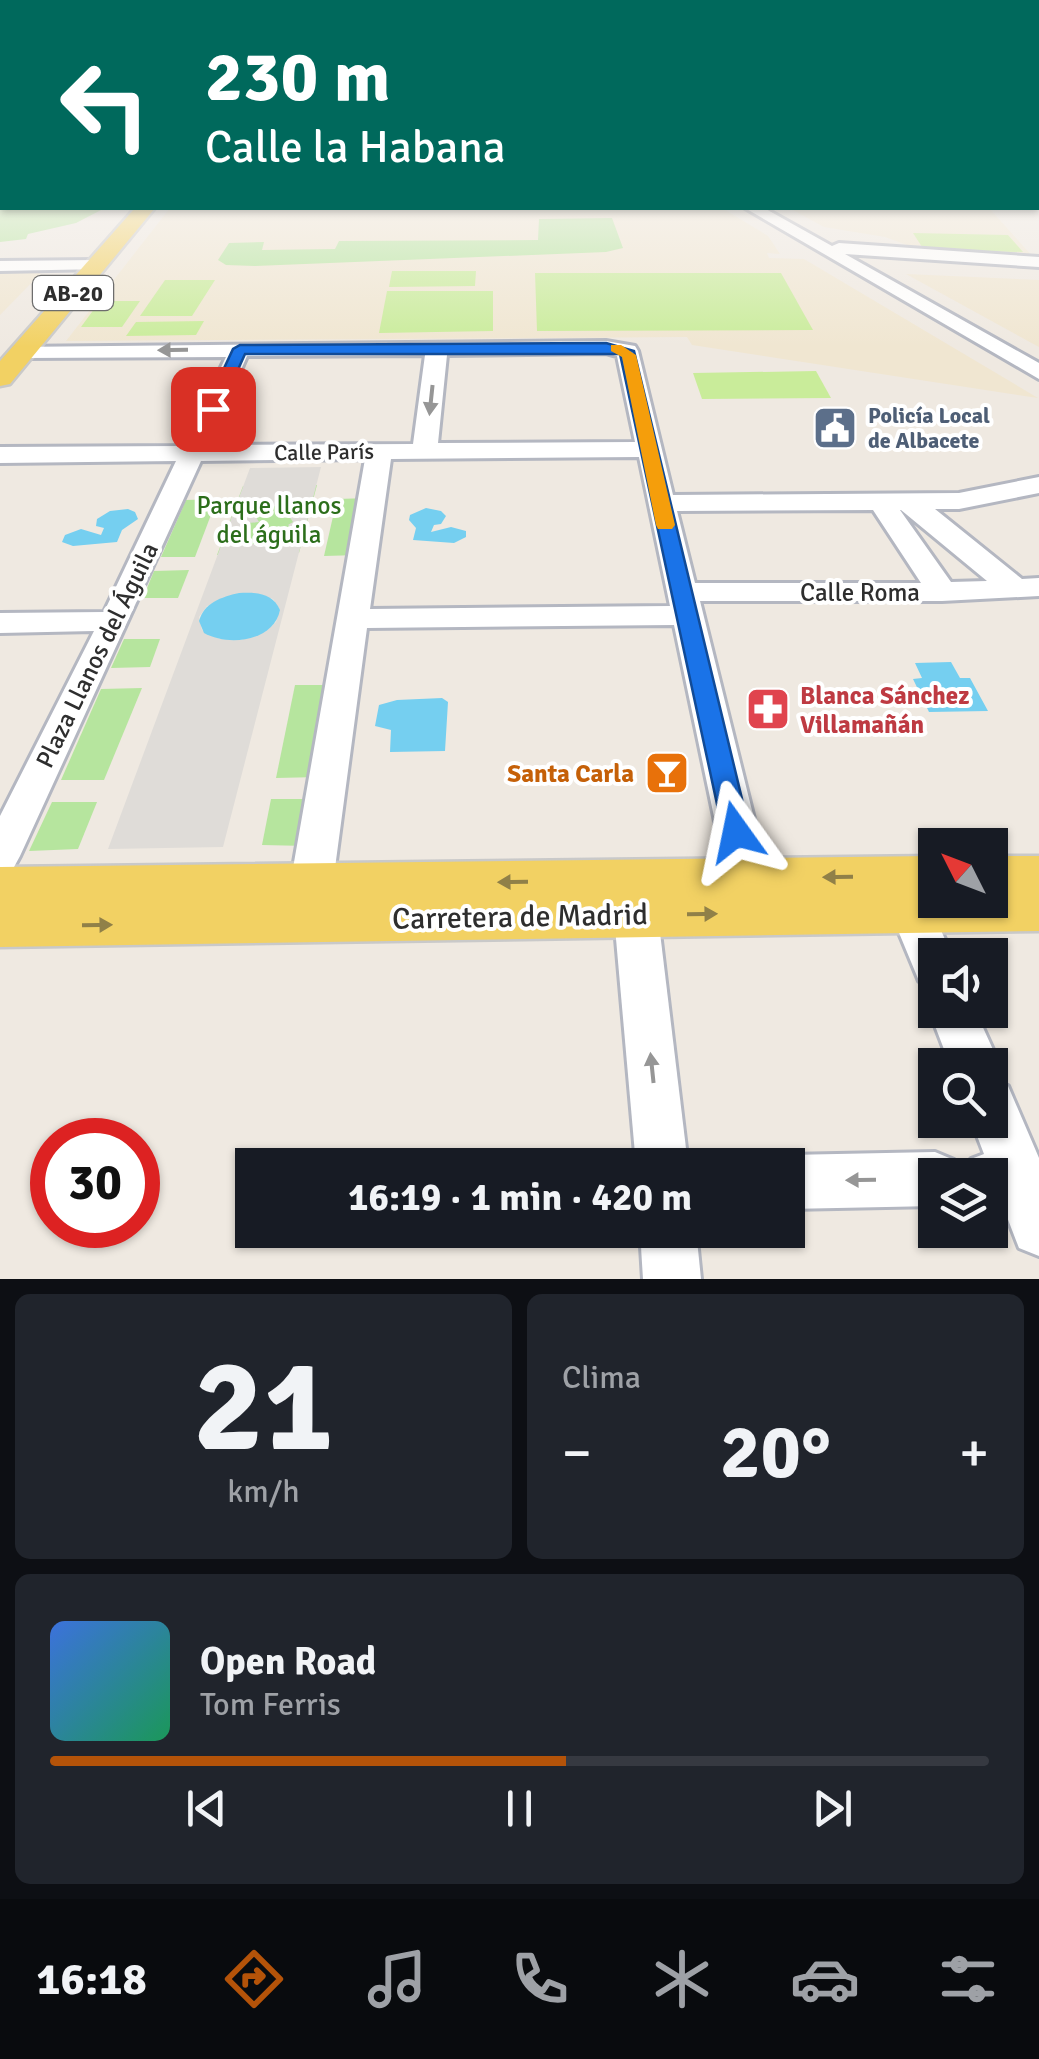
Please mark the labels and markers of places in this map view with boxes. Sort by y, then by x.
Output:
pin [171,367,256,452]
place label: Policía Local de Albacete [868,402,990,454]
public building icon: Policía Local de Albacete [812,405,858,451]
place label: Blanca Sánchez Villamañán [800,680,969,740]
pharmacy icon: Blanca Sánchez Villamañán [745,686,791,732]
bar icon: Santa Carla [644,750,690,796]
place label: Santa Carla [507,758,634,789]

